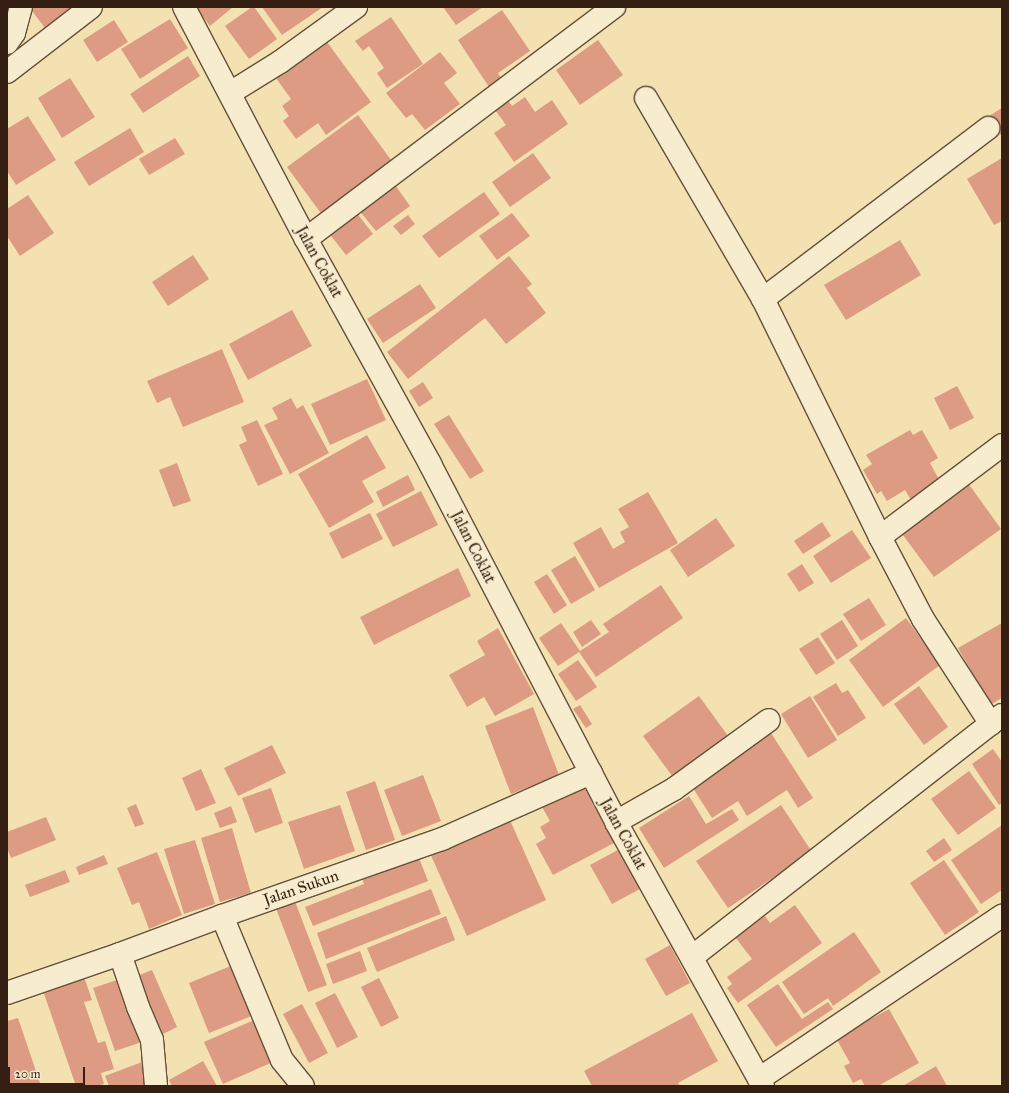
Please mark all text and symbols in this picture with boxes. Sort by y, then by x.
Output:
street label: Jalan Coklat [291,223,347,301]
street label: Jalan Coklat [446,507,500,587]
street label: Jalan Coklat [595,795,651,873]
street label: Jalan Sukun [261,866,341,910]
scale bar [10,1059,87,1085]
text: 20 m [15,1067,41,1081]

